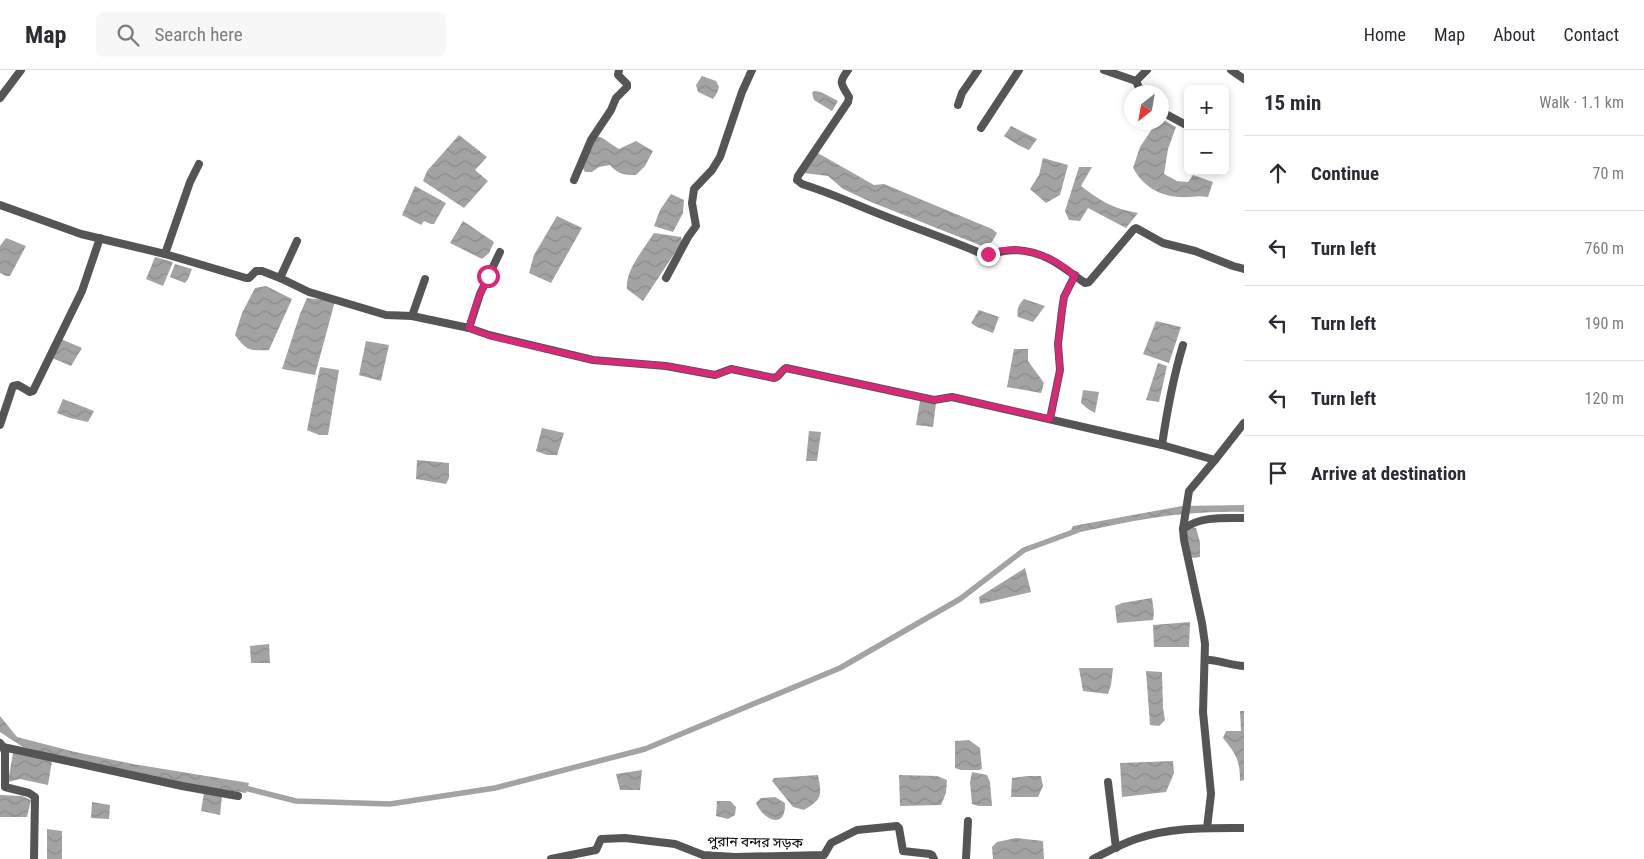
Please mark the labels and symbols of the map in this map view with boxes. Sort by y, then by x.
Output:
north arrow [1124,85,1169,130]
route end [977,243,1000,266]
route start [477,265,500,288]
street label: পুরান বন্দর সড়ক [707,833,804,852]

